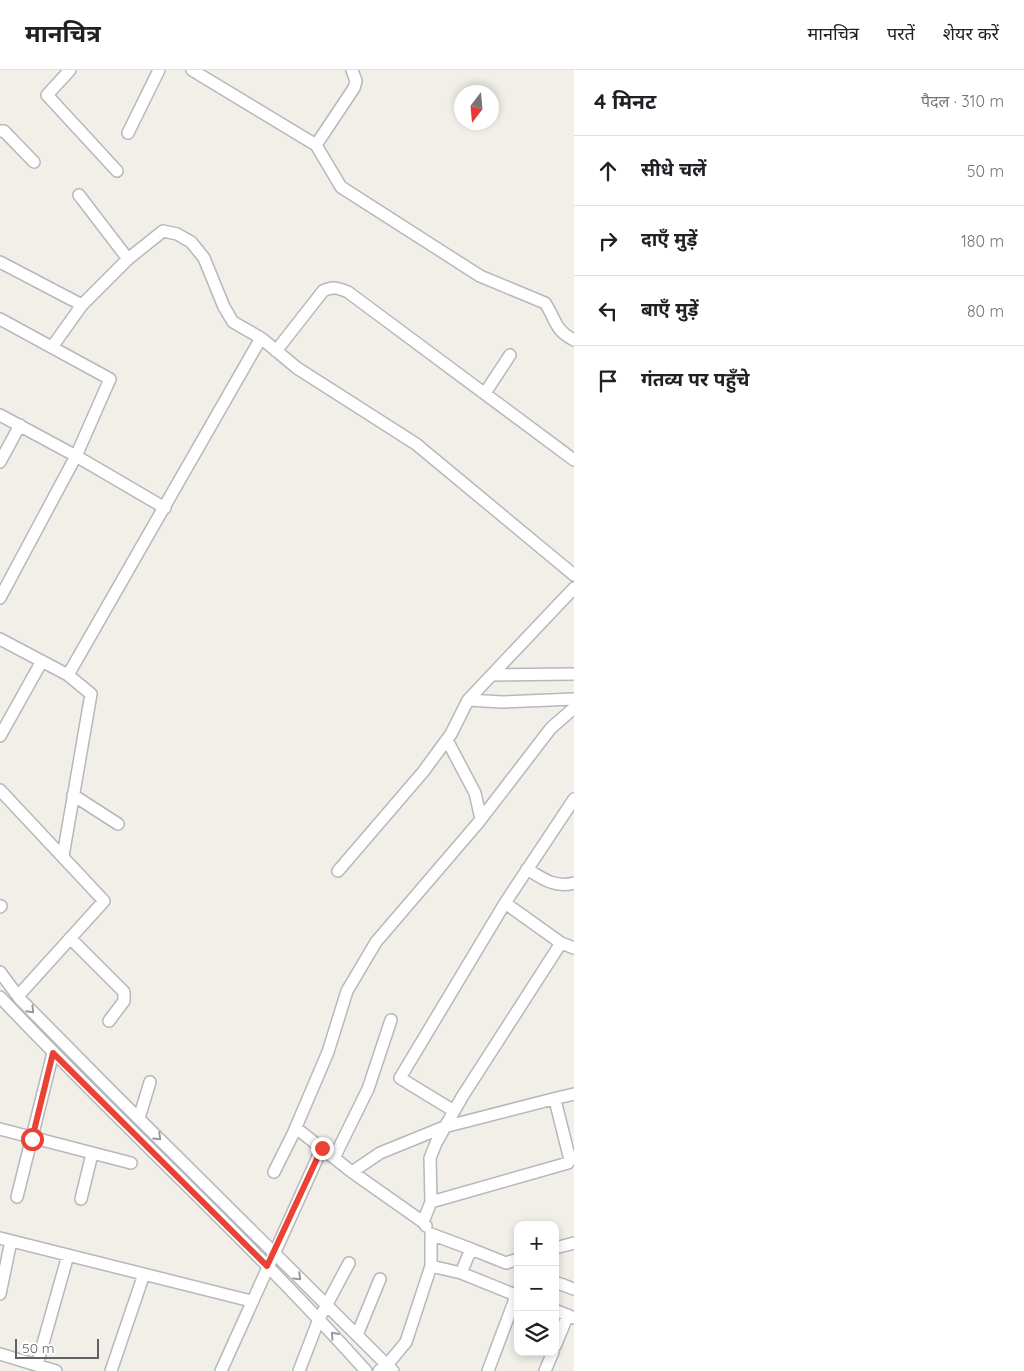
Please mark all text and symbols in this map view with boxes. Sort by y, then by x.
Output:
text: मानचित्र [25,18,101,48]
text: मानचित्र [808,22,859,45]
text: परतें [887,22,915,45]
text: शेयर करें [943,22,999,45]
north arrow [454,85,499,130]
text: 4 मिनट [594,88,656,114]
text: पैदल · 310 m [921,91,1004,111]
icon: ahead [594,157,622,185]
text: सीधे चलें [641,157,706,181]
text: 50 m [967,161,1004,181]
icon: right [594,227,622,255]
text: दाएँ मुड़ें [641,227,697,251]
text: 180 m [961,231,1004,251]
icon: left [594,297,622,325]
text: बाएँ मुड़ें [641,297,698,321]
text: 80 m [967,301,1004,321]
icon: arrive [594,367,622,395]
text: गंतव्य पर पहुँचे [641,367,749,391]
one-way arrow [25,1004,34,1013]
route start [21,1128,44,1151]
one-way arrow [153,1131,162,1140]
route end [311,1137,334,1160]
map controls [514,1221,559,1356]
button: + [514,1221,559,1266]
button: − [514,1266,559,1311]
one-way arrow [292,1271,301,1280]
button: layers [514,1311,559,1356]
one-way arrow [331,1331,340,1340]
scale bar [15,1336,99,1359]
text: 50 m [22,1339,55,1357]

